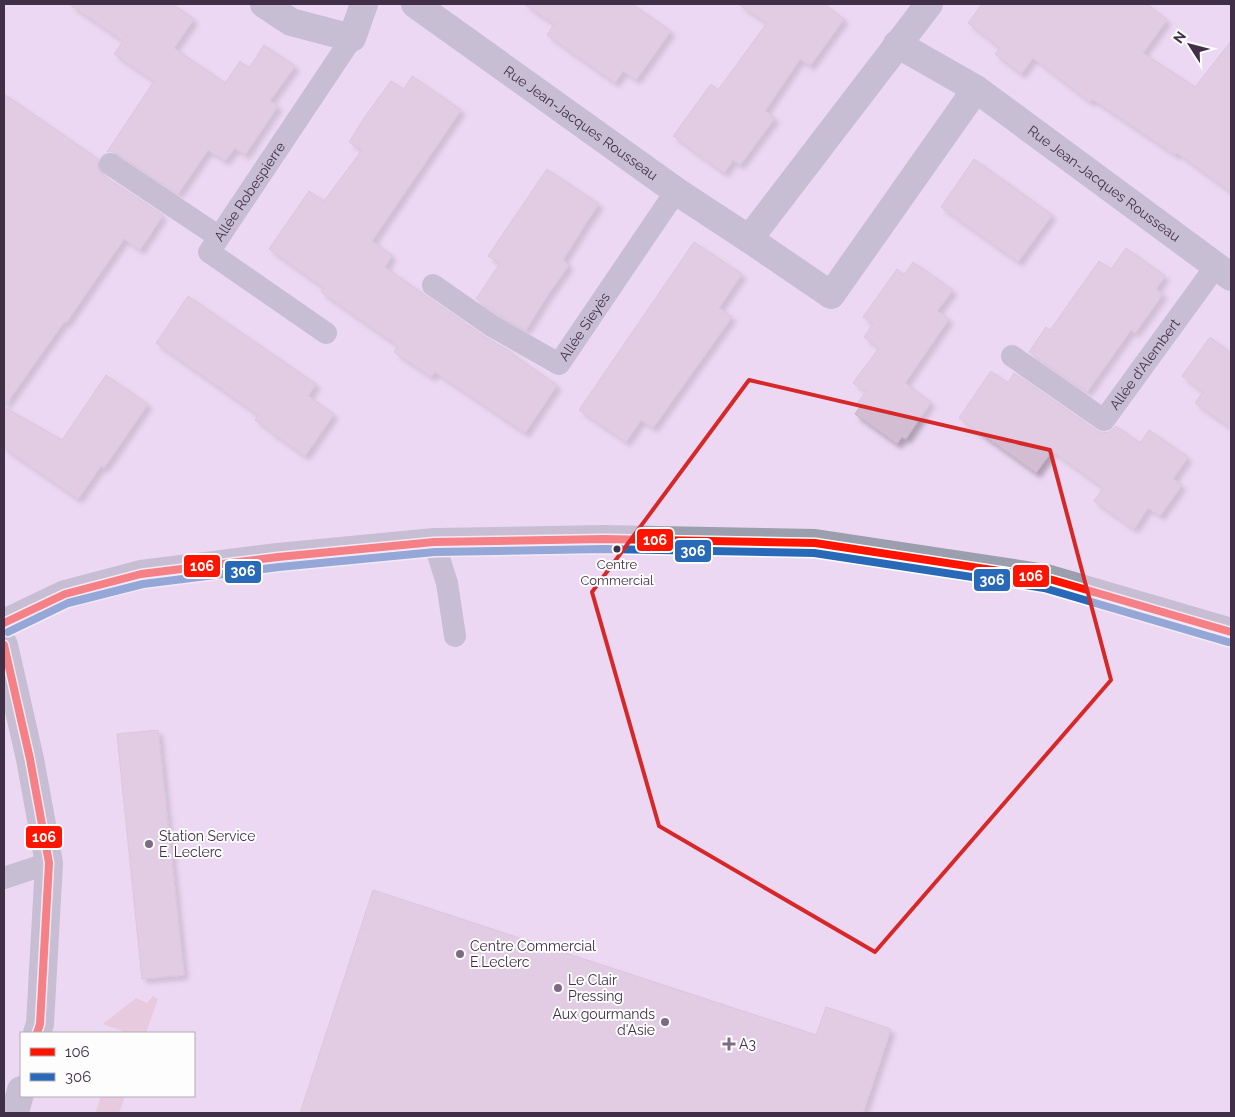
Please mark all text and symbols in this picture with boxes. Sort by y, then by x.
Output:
north arrow [1165,20,1215,70]
text: N [1170,28,1189,46]
street label: Rue Jean-Jacques Rousseau [501,62,661,183]
street label: Rue Jean-Jacques Rousseau [1025,122,1183,245]
street label: Allée Robespierre [211,139,288,244]
street label: Allée Sieyès [556,289,613,364]
street label: Allée d'Alembert [1106,315,1183,413]
line badge: 106 [636,528,674,552]
text: 106 [643,532,667,548]
line badge: 306 [674,539,712,563]
text: 306 [681,543,705,559]
marker: Centre Commercial [612,544,622,554]
line badge: 106 [183,554,221,578]
place label: Centre Commercial [580,557,654,588]
text: 106 [190,558,214,574]
line badge: 306 [224,560,262,584]
text: 306 [231,563,255,579]
line badge: 106 [1012,564,1050,588]
line badge: 306 [973,568,1011,592]
text: 106 [1019,568,1043,584]
text: 306 [980,572,1004,588]
line badge: 106 [25,825,63,849]
place label: Station Service E. Leclerc [159,828,255,860]
text: 106 [32,829,56,845]
marker: Station Service E. Leclerc [143,838,155,850]
place label: Centre Commercial E.Leclerc [470,938,596,970]
marker: Centre Commercial E.Leclerc [454,948,466,960]
place label: Le Clair Pressing [568,972,623,1004]
marker: Le Clair Pressing [552,982,564,994]
place label: Aux gourmands d'Asie [552,1006,655,1038]
marker: Aux gourmands d'Asie [659,1016,671,1028]
legend [20,1032,195,1097]
place label: A3 [739,1036,756,1052]
marker: A3 [723,1038,735,1050]
text: 106 [65,1043,90,1061]
text: 306 [65,1068,91,1086]

